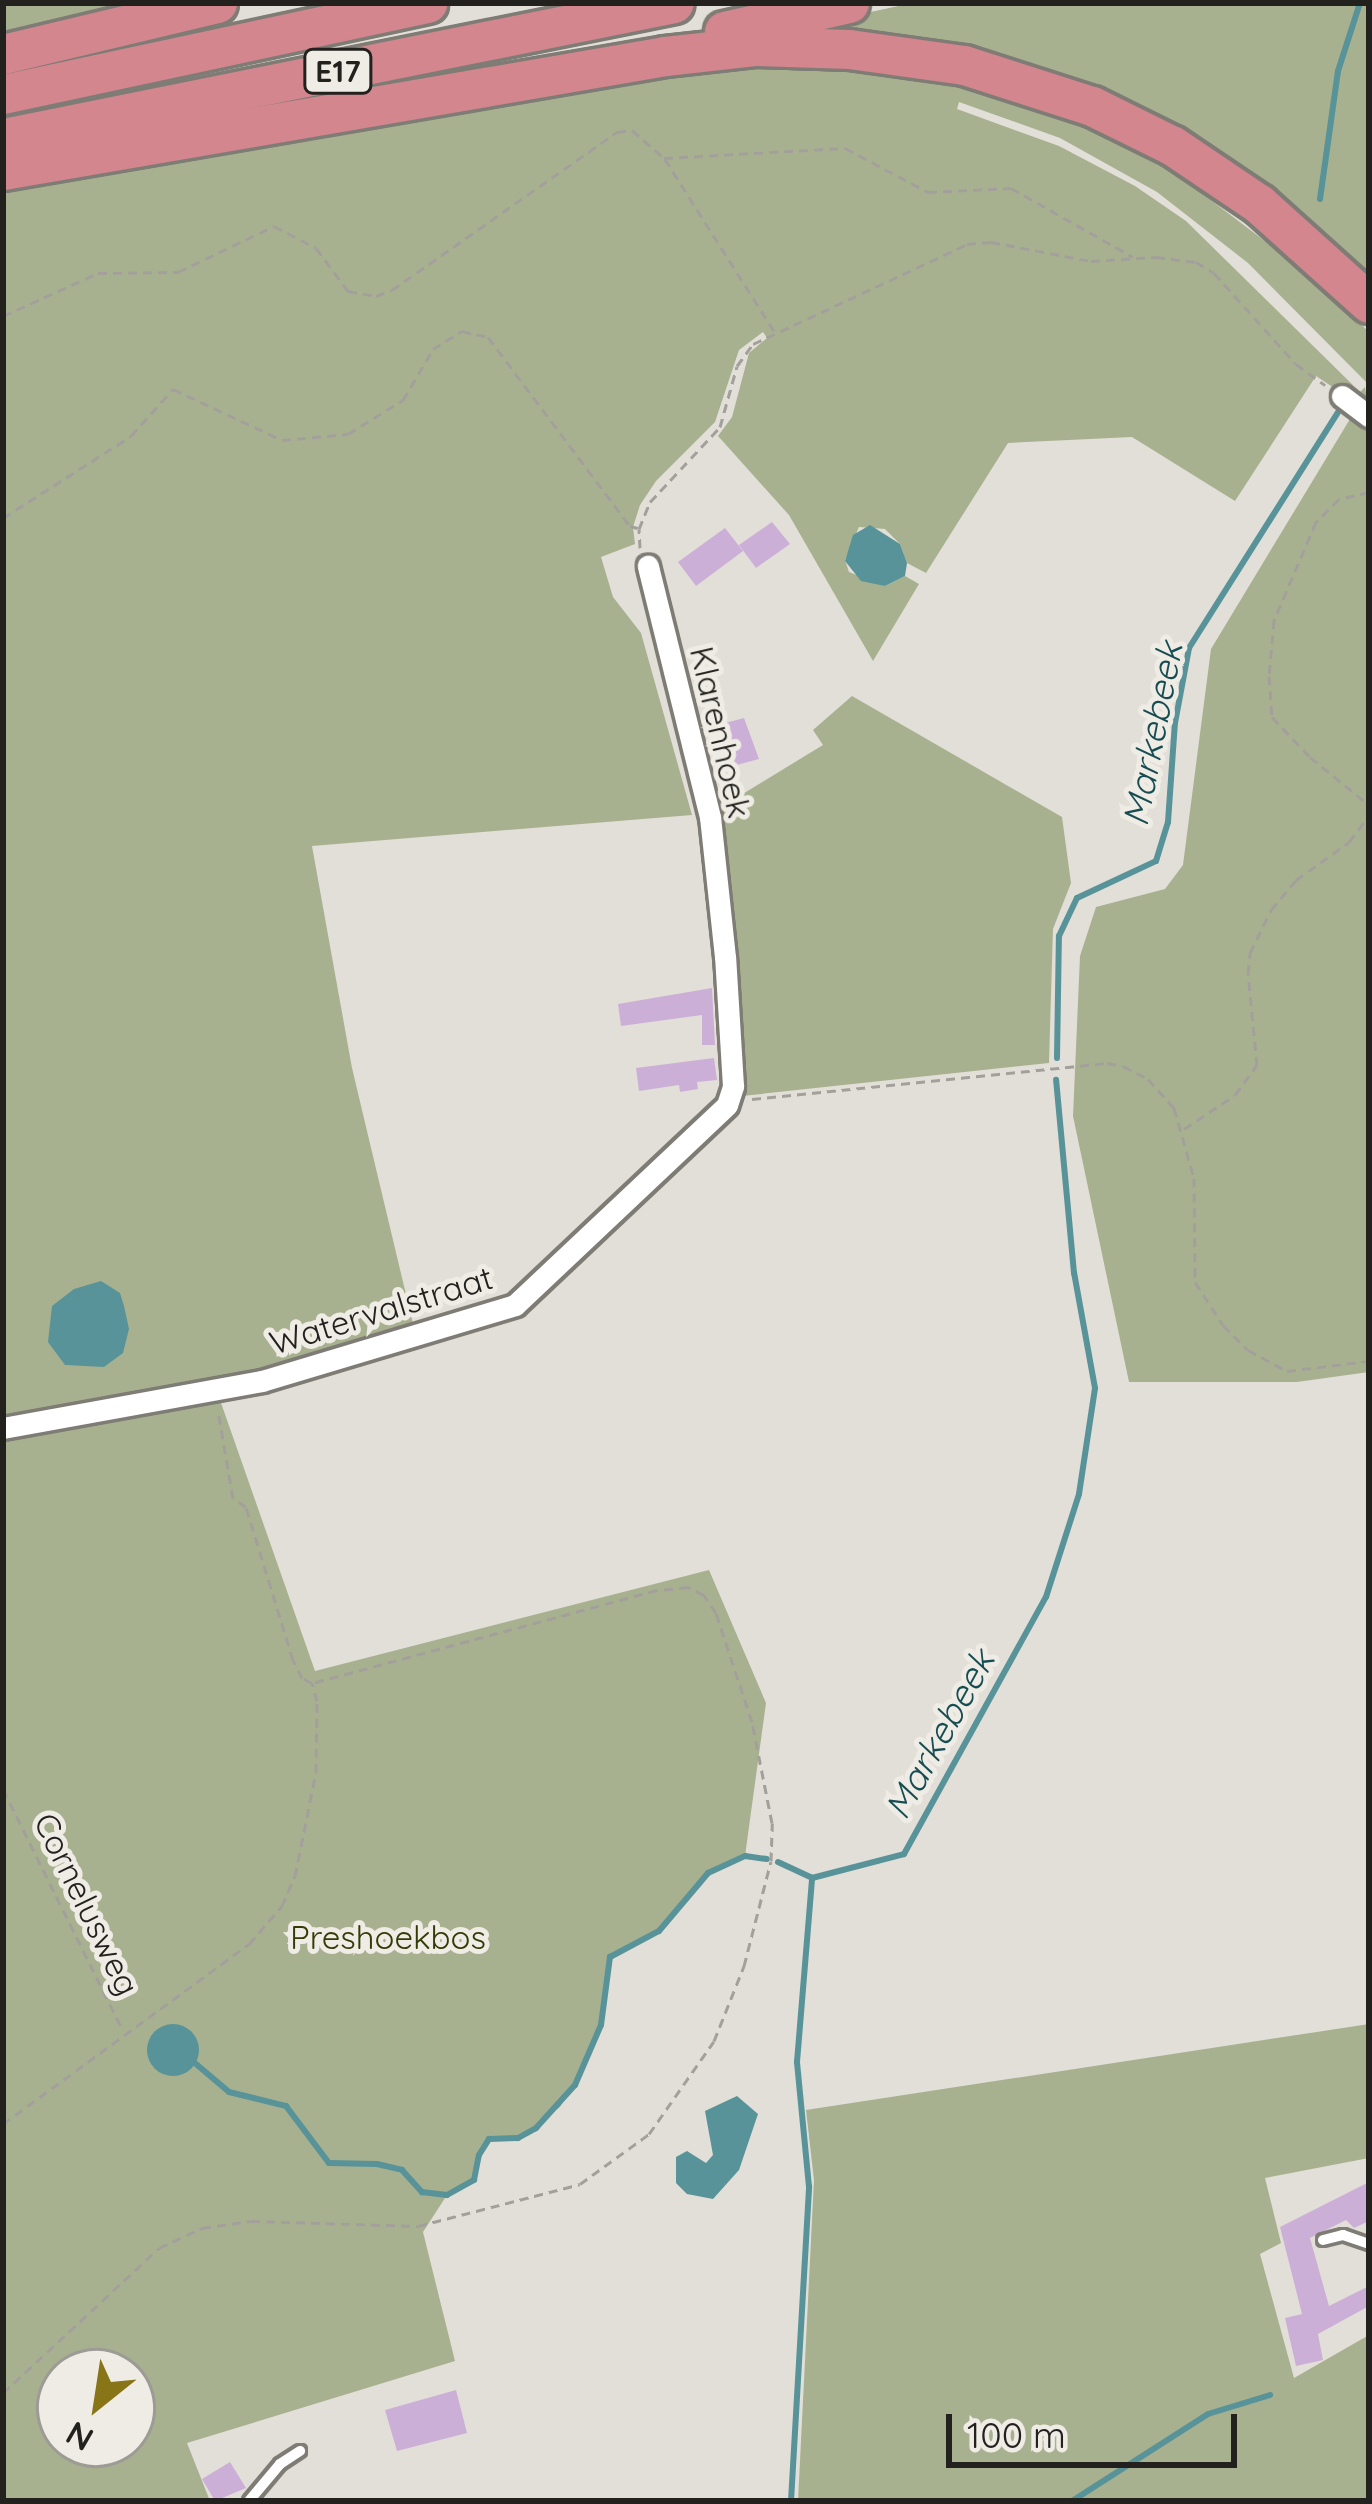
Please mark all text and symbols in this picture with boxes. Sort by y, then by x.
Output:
road number: E17 [302,47,374,95]
water label: Markebeek [1113,639,1191,829]
street label: Klarenhoek [682,643,760,821]
street label: Watervalstraat [265,1257,497,1363]
water label: Markebeek [875,1642,1003,1826]
street label: Cornelusweg [26,1807,148,2001]
park label: Preshoekbos [290,1917,486,1957]
north arrow [36,2348,156,2468]
scale bar [952,2390,1243,2464]
text: 100 m [967,2412,1066,2457]
text: N [58,2413,100,2461]

